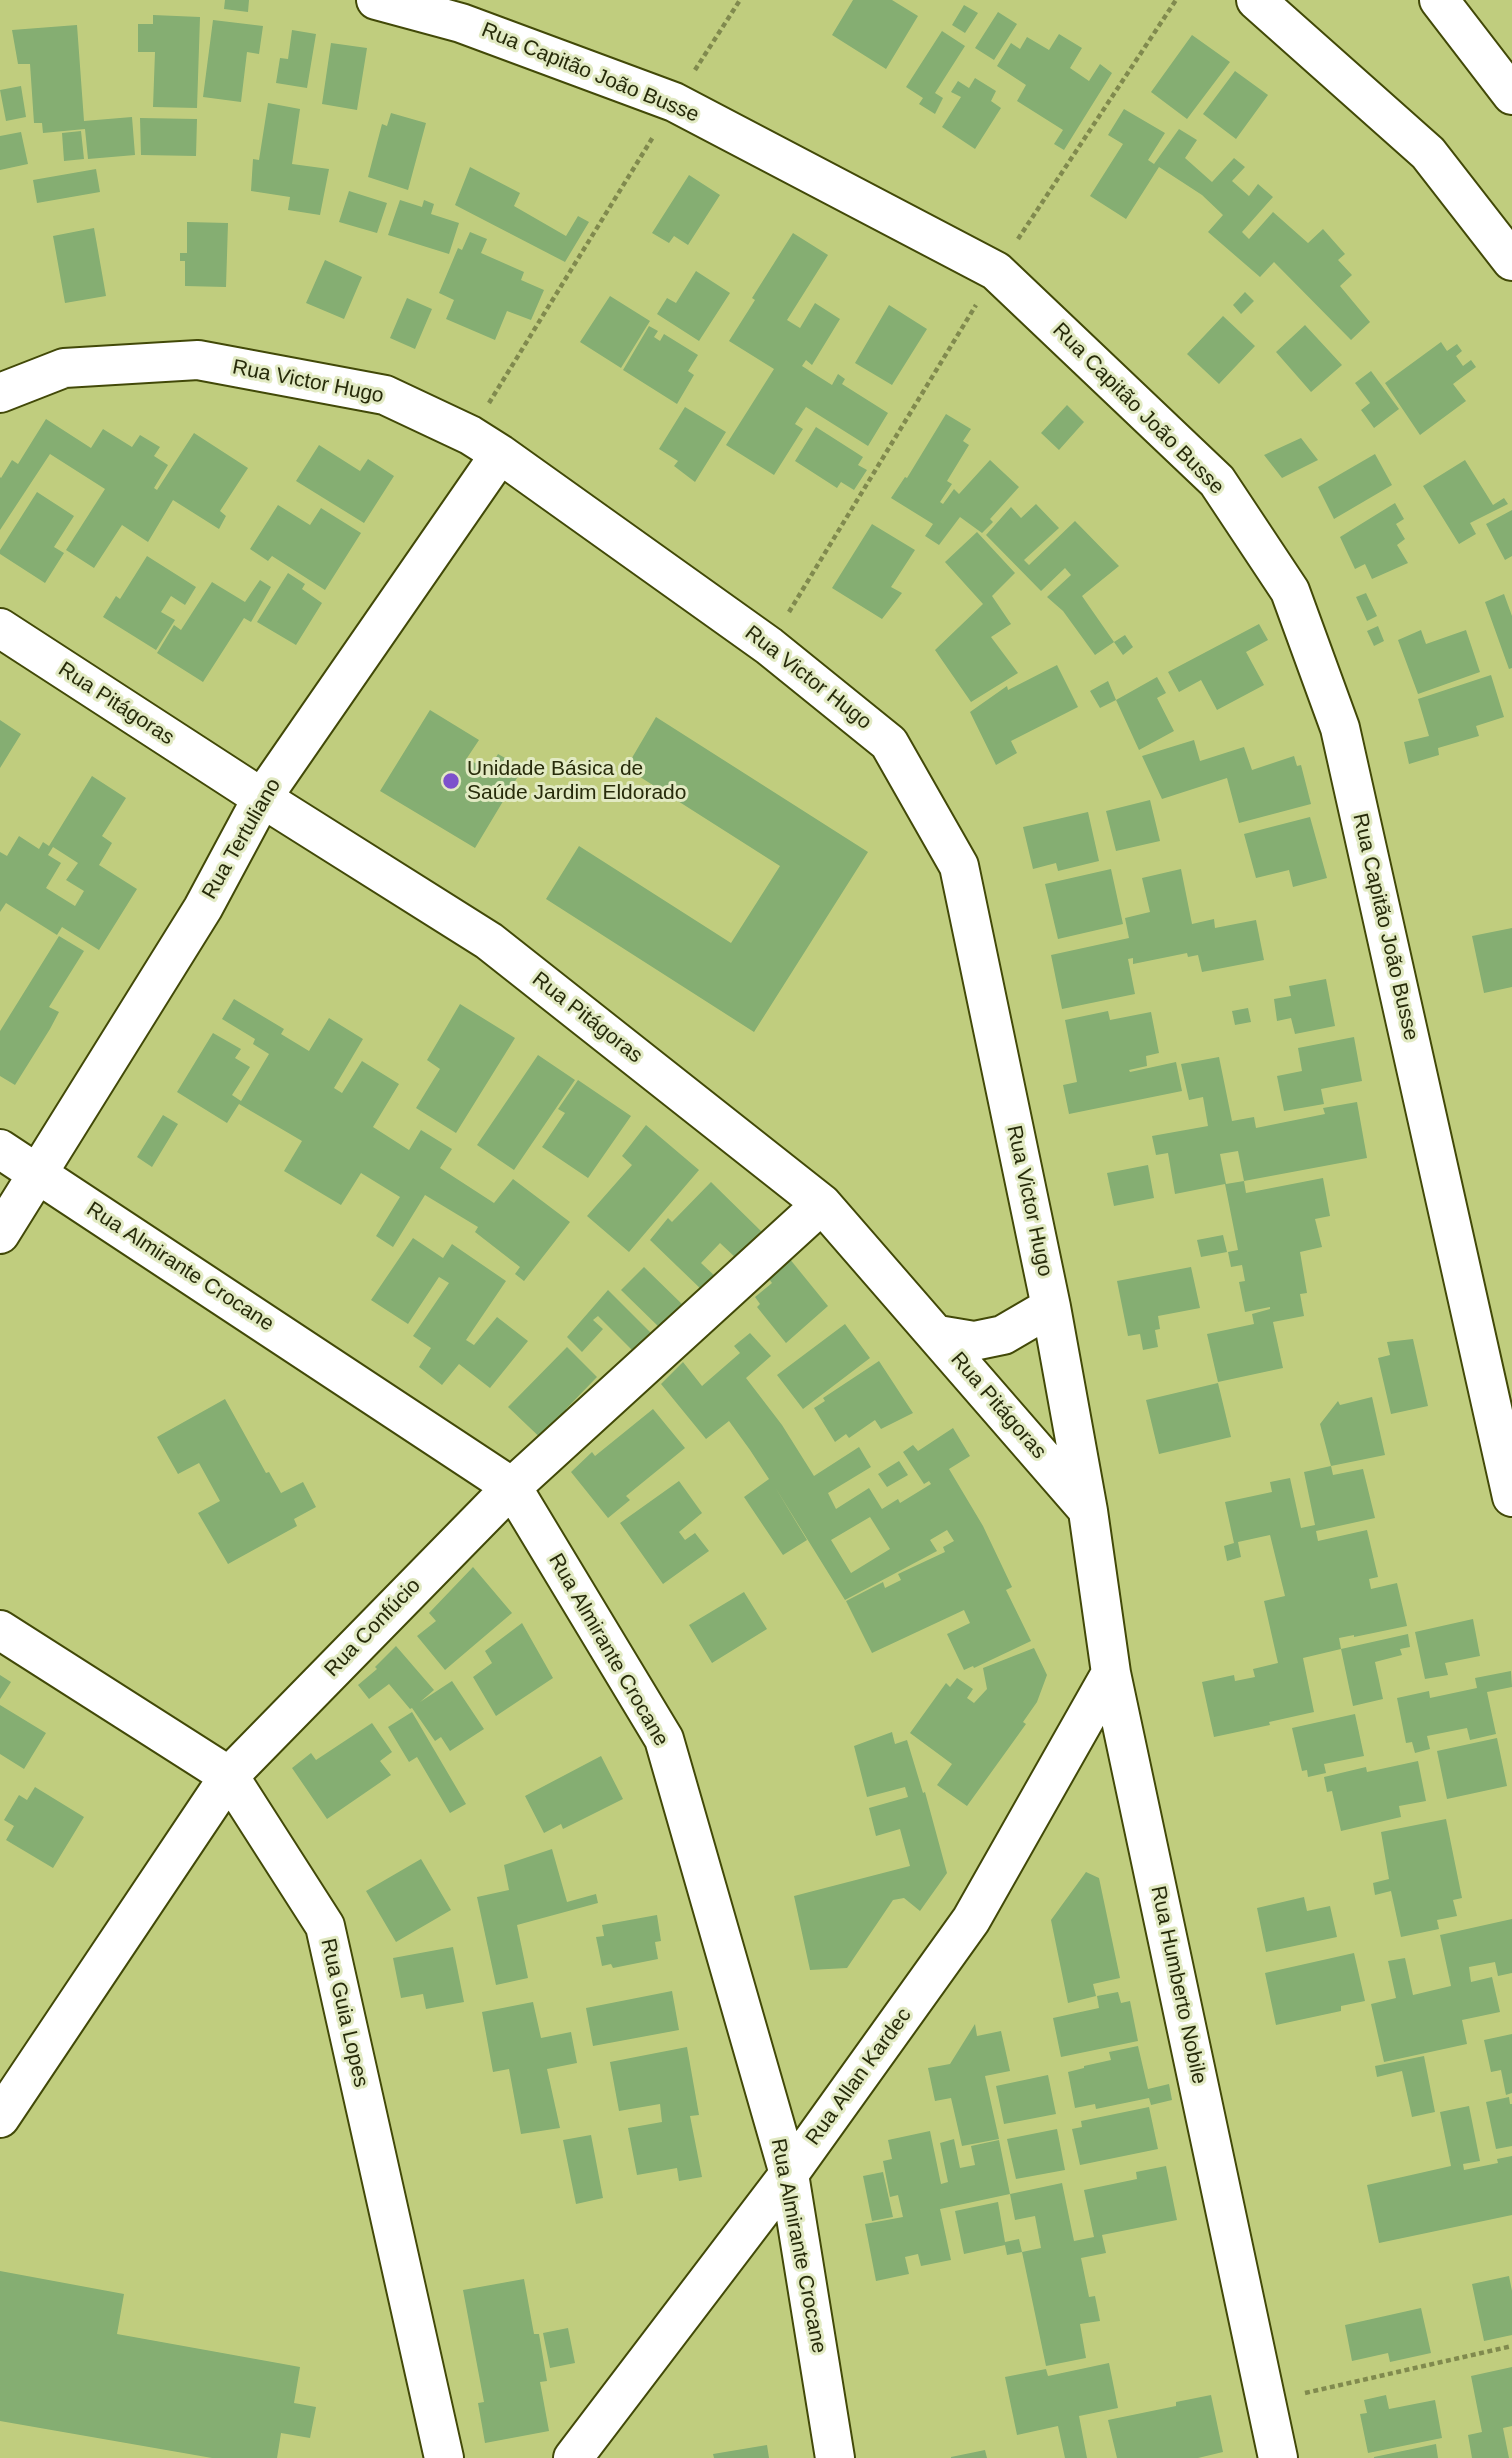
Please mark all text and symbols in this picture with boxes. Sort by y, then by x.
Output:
street label: Rua Capitão João Busse [478,18,702,128]
street label: Rua Capitão João Busse [1047,318,1229,500]
street label: Rua Victor Hugo [230,355,386,409]
street label: Rua Victor Hugo [740,621,876,735]
street label: Rua Pitágoras [53,657,179,751]
place label: Unidade Básica de Saúde Jardim Eldorado [467,756,686,806]
marker: Unidade Básica de Saúde Jardim Eldorado [441,771,461,791]
street label: Rua Tertuliano [197,774,287,904]
street label: Rua Capitão João Busse [1347,811,1423,1043]
street label: Rua Pitágoras [527,967,647,1069]
street label: Rua Victor Hugo [1001,1123,1057,1279]
street label: Rua Almirante Crocane [82,1197,278,1337]
street label: Rua Pitágoras [945,1348,1051,1464]
street label: Rua Almirante Crocane [543,1549,673,1751]
street label: Rua Confúcio [320,1573,426,1683]
street label: Rua Humberto Nobile [1145,1884,1211,2086]
street label: Rua Guia Lopes [315,1936,373,2090]
street label: Rua Allan Kardec [801,2003,917,2151]
street label: Rua Almirante Crocane [765,2136,831,2356]

